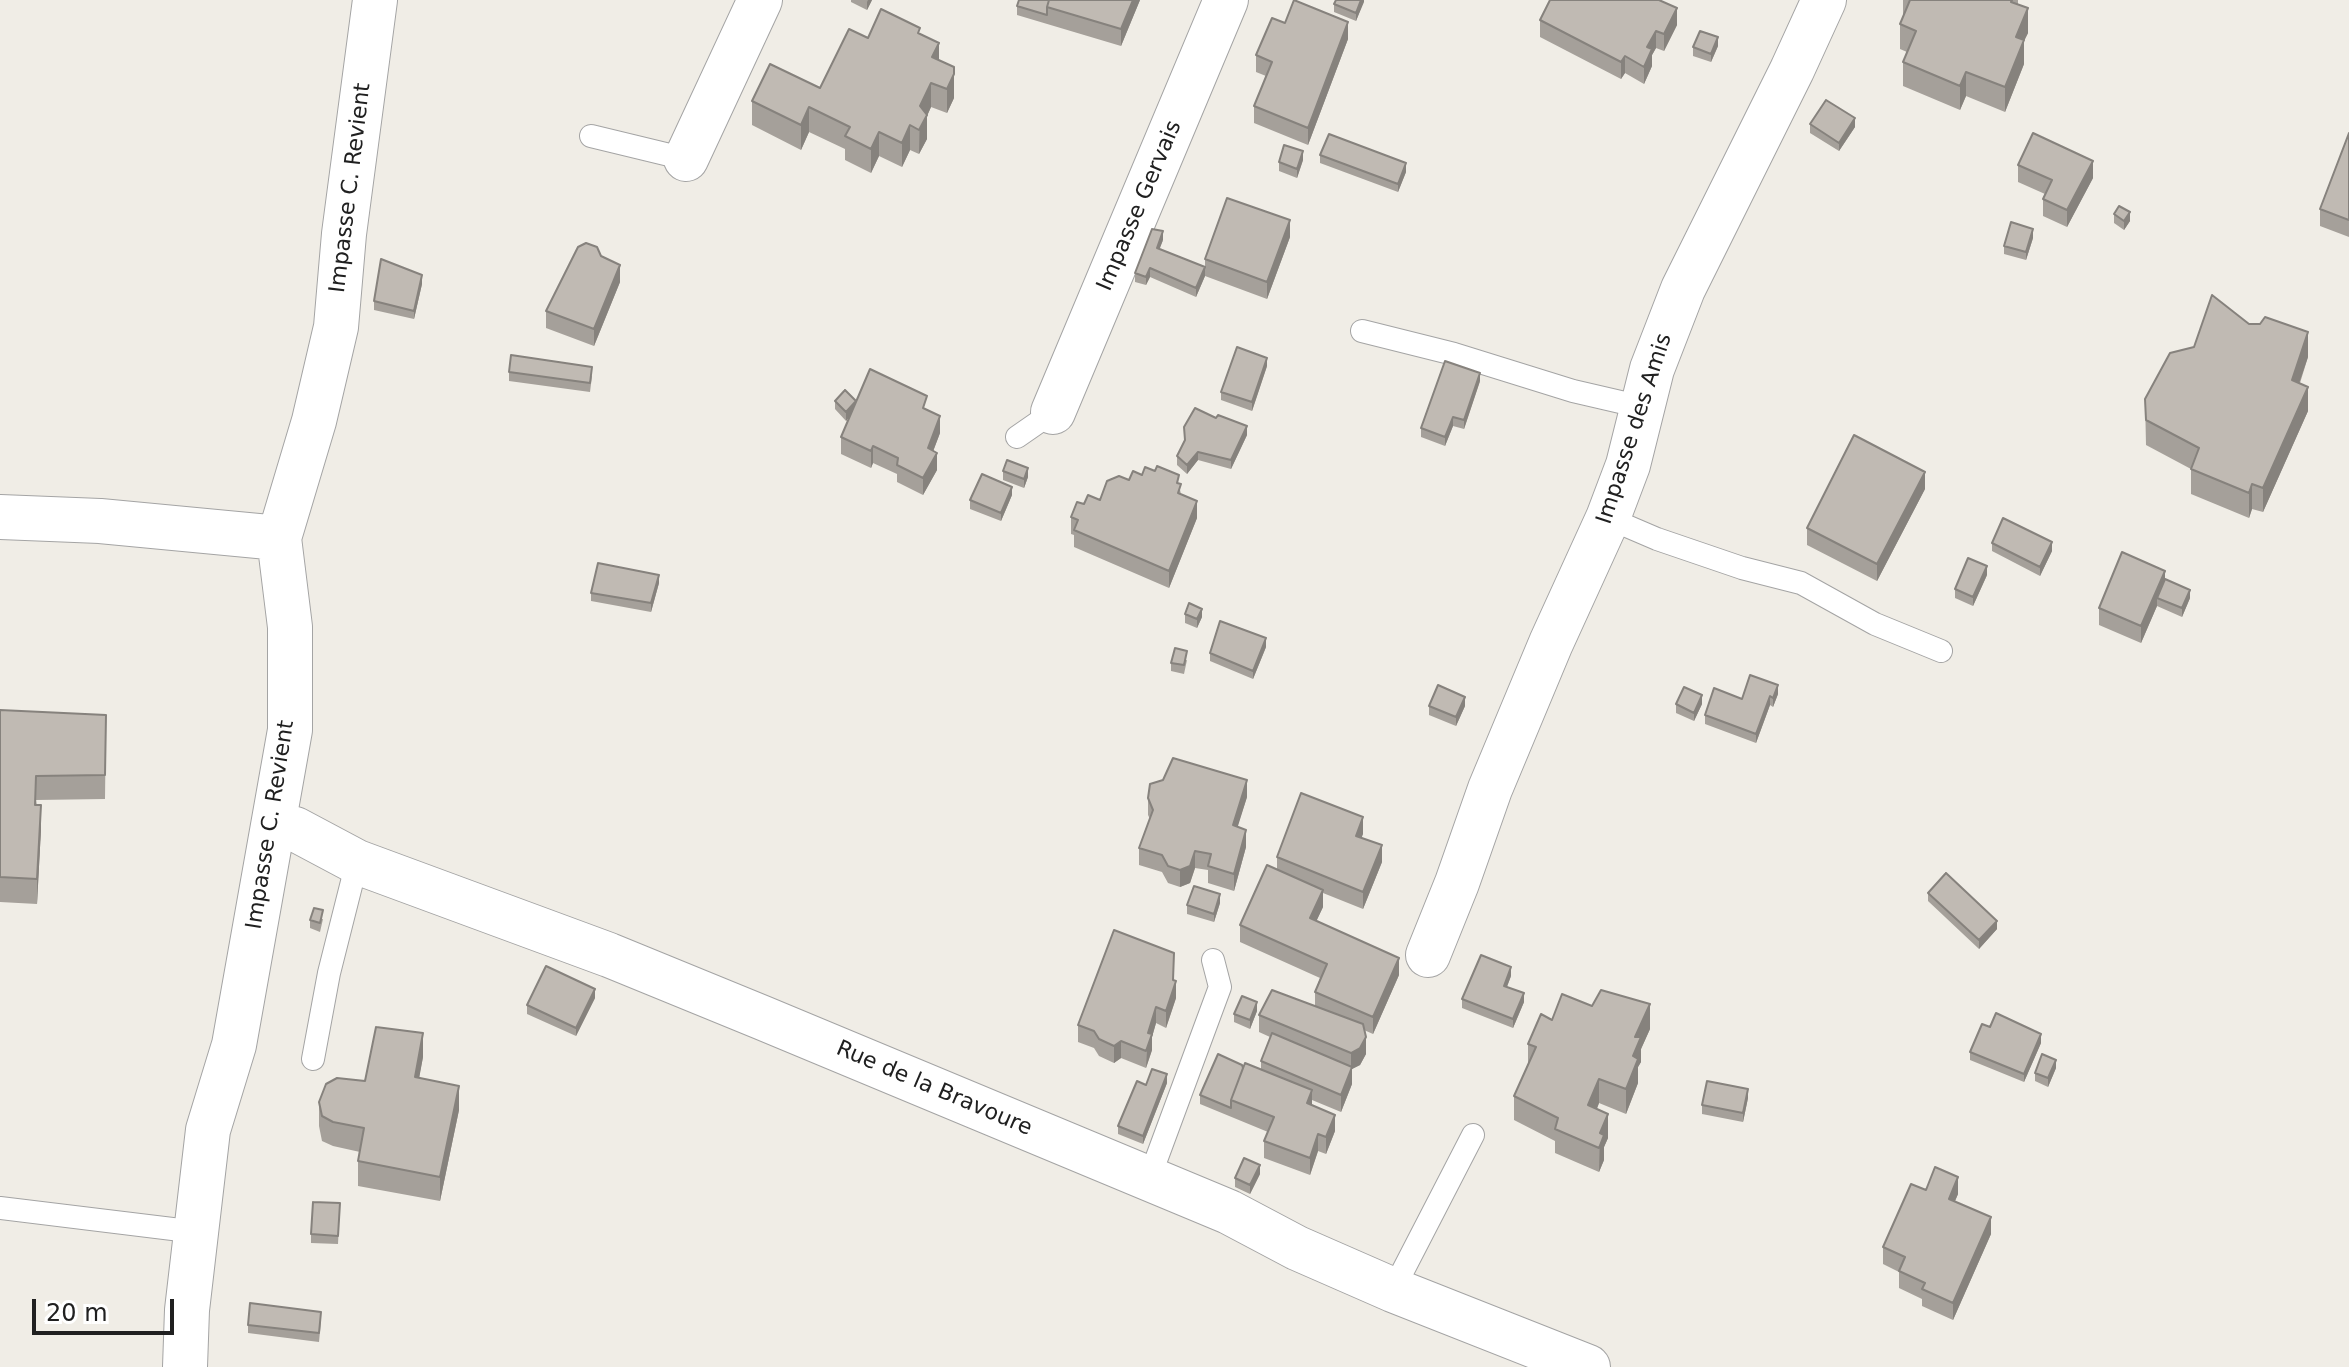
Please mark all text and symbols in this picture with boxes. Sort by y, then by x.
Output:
street label: Impasse C. Revient [325,82,377,294]
street label: Impasse Gervais [1092,117,1188,295]
street label: Impasse des Amis [1592,330,1678,528]
street label: Impasse C. Revient [241,719,301,931]
street label: Rue de la Bravoure [832,1036,1036,1142]
scale bar [36,1283,178,1333]
text: 20 m [46,1299,108,1327]

